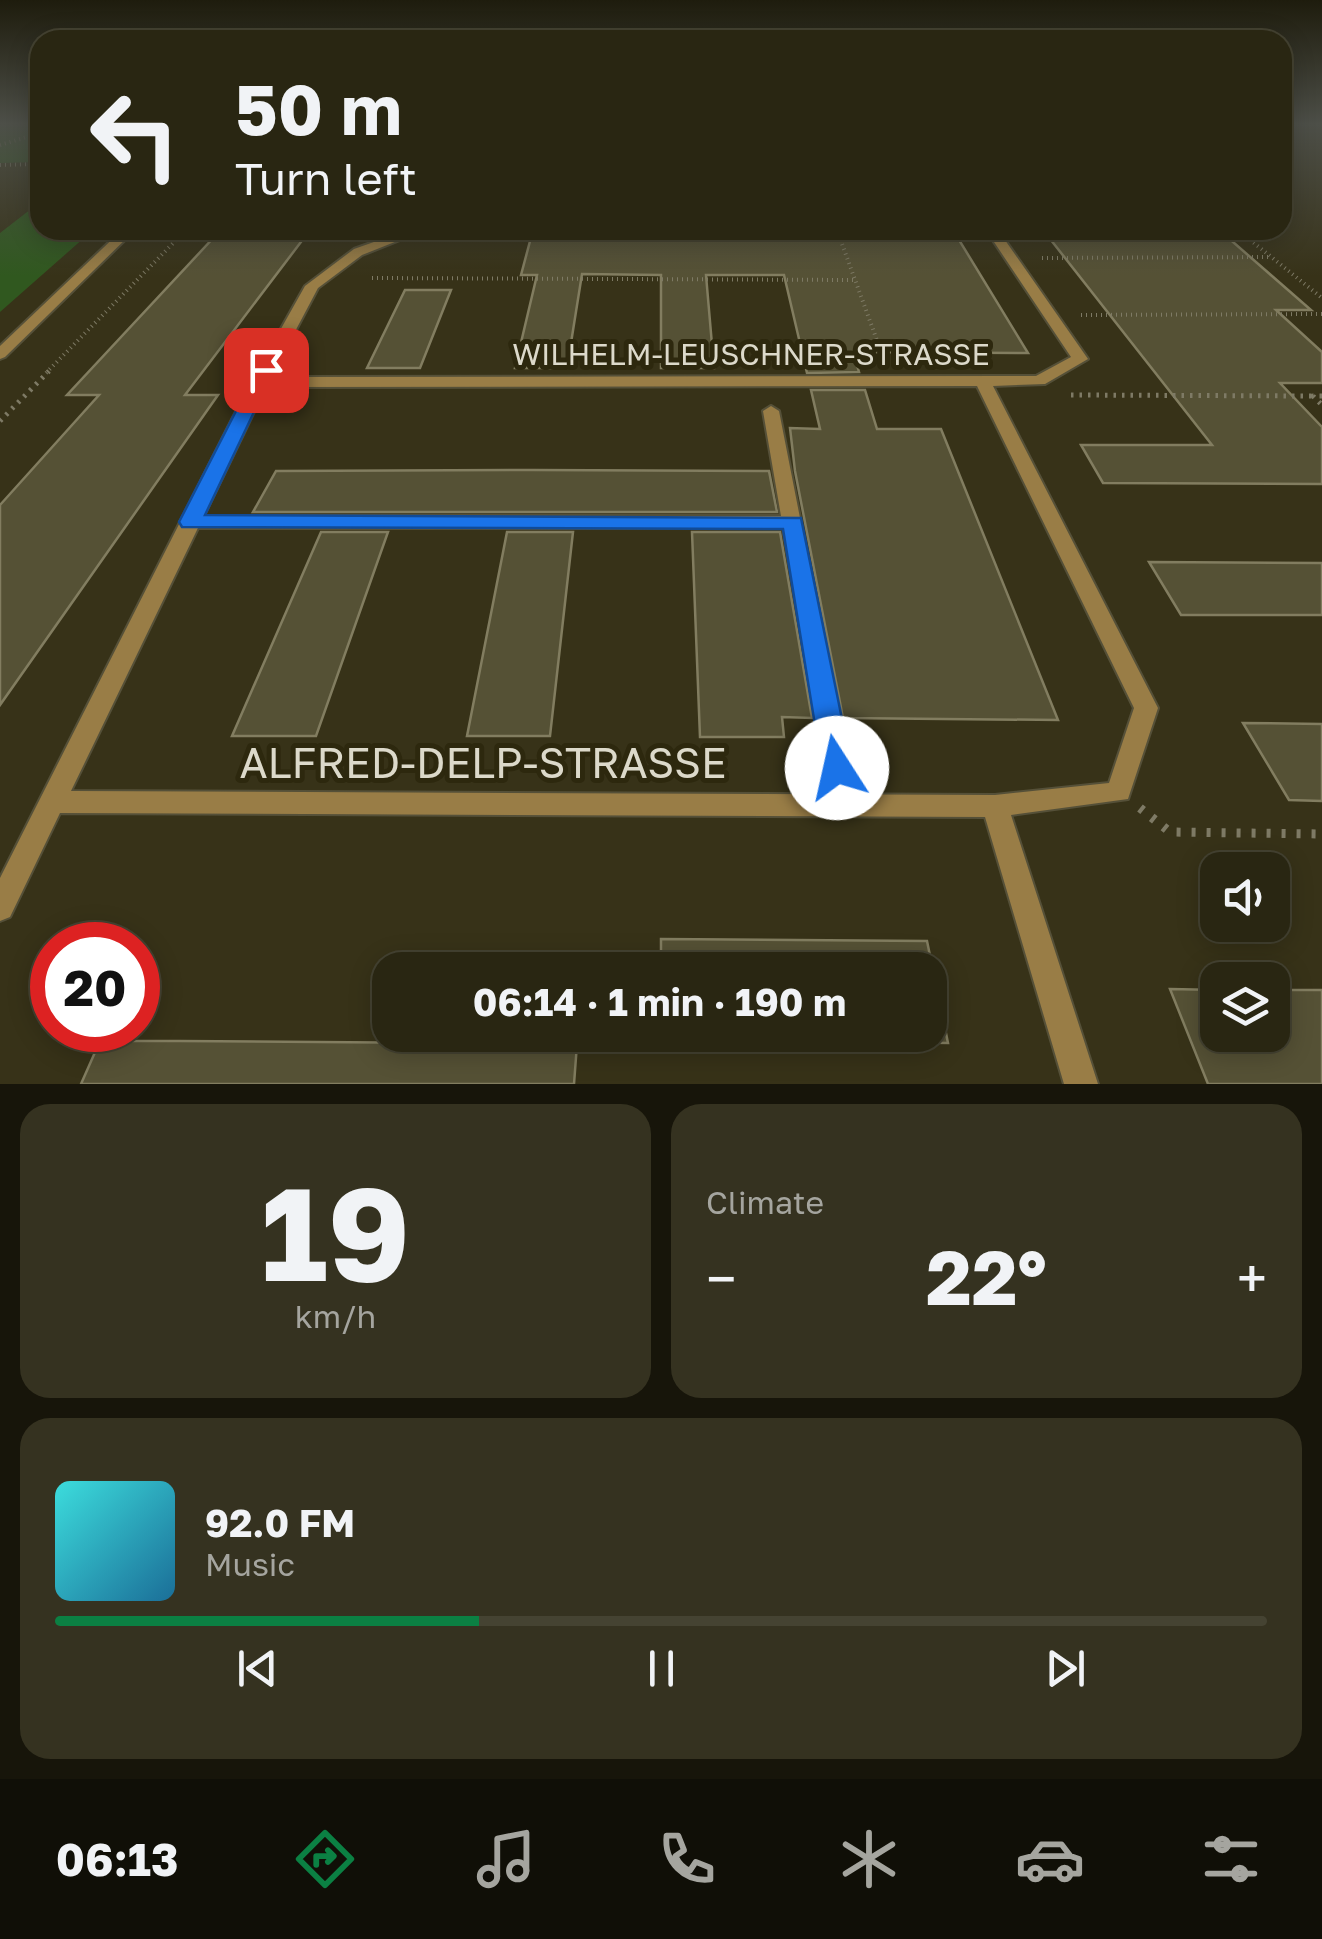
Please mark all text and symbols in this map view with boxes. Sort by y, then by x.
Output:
text: 50 m [235,66,402,150]
icon: left [70,70,200,200]
text: Turn left [235,151,417,205]
pin [224,328,309,413]
street label: WILHELM-LEUSCHNER-STRASSE [512,336,990,372]
icon: arrive [239,343,294,398]
position arrow [785,716,889,820]
street label: ALFRED-DELP-STRASSE [239,737,727,787]
map controls [1200,852,1290,1052]
button: sound [1200,852,1290,942]
speed limit sign: 20 [30,922,160,1052]
button: layers [1200,962,1290,1052]
text: 06:14 · 1 min · 190 m [473,979,846,1024]
text: 19 [261,1154,410,1310]
text: Climate [706,1183,824,1221]
text: 22° [926,1231,1047,1322]
text: − [706,1245,736,1311]
text: + [1237,1245,1267,1311]
text: km/h [295,1297,376,1335]
text: 92.0 FM [205,1500,355,1545]
text: Music [205,1545,295,1583]
icon: previous [230,1641,285,1696]
icon: pause [634,1641,689,1696]
icon: next [1038,1641,1093,1696]
icon: directions [290,1824,360,1894]
icon: music [471,1824,541,1894]
icon: phone [652,1824,722,1894]
icon: climate [834,1824,904,1894]
icon: car [1015,1824,1085,1894]
icon: filters [1196,1824,1266,1894]
text: 06:13 [56,1832,179,1886]

